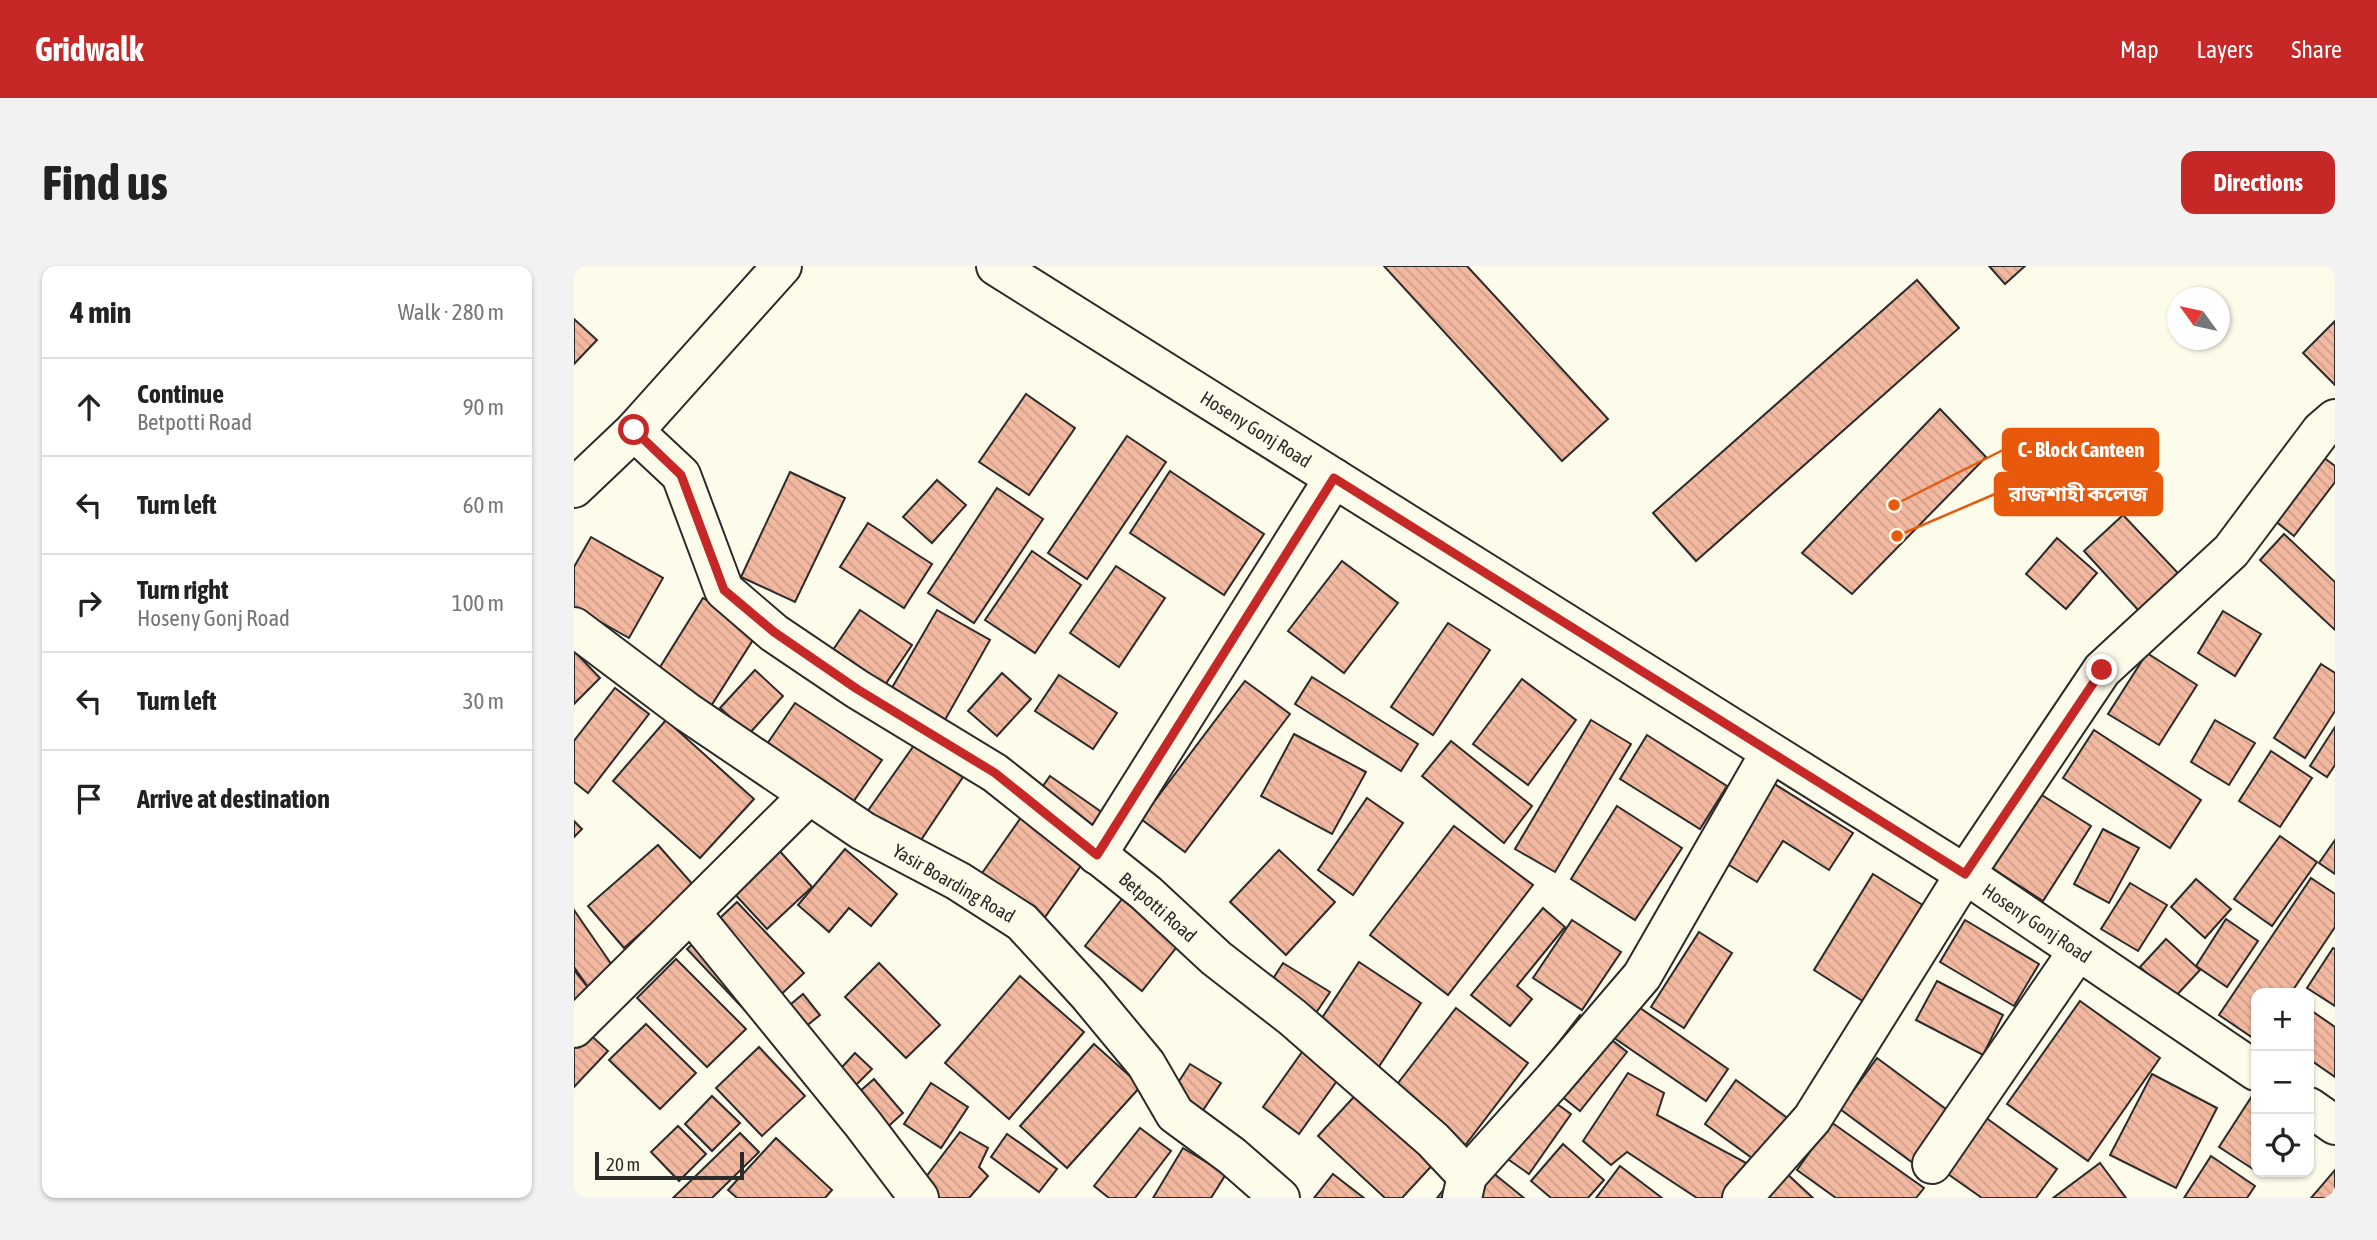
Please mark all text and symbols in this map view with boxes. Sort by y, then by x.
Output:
text: Gridwalk [35,30,143,68]
text: Map [2120,36,2159,63]
text: Layers [2197,36,2253,63]
text: Share [2291,36,2342,63]
button: Directions [2181,151,2335,214]
text: Find us [42,154,168,210]
north arrow [2167,287,2230,350]
text: 4 min [70,295,131,329]
text: Walk · 280 m [398,299,504,325]
text: Continue [137,379,224,409]
street label: Hoseny Gonj Road [1197,386,1315,472]
icon: ahead [70,388,108,426]
text: 90 m [463,394,504,420]
text: Betpotti Road [137,409,252,435]
route start [618,414,649,445]
callout: C- Block Canteen [2003,429,2158,471]
text: C- Block Canteen [2017,437,2145,461]
callout: রাজশাহী কলেজ [1995,473,2162,515]
text: রাজশাহী কলেজ [2007,481,2149,505]
icon: left [70,486,108,524]
text: Turn left [137,490,217,520]
text: 60 m [463,492,504,518]
text: Turn right [137,575,228,605]
icon: right [70,584,108,622]
text: 100 m [452,590,504,616]
text: Hoseny Gonj Road [137,605,290,631]
route end [2086,654,2117,685]
icon: left [70,682,108,720]
text: Turn left [137,686,217,716]
text: 30 m [463,688,504,714]
icon: arrive [70,780,108,818]
text: Arrive at destination [137,784,330,814]
street label: Yasir Boarding Road [889,839,1019,927]
street label: Betpotti Road [1115,867,1201,947]
street label: Hoseny Gonj Road [1978,879,2096,967]
map controls [2251,988,2314,1177]
button: + [2251,988,2314,1051]
button: − [2251,1051,2314,1114]
button: locate [2251,1114,2314,1177]
scale bar [595,1149,744,1181]
text: 20 m [606,1153,640,1175]

